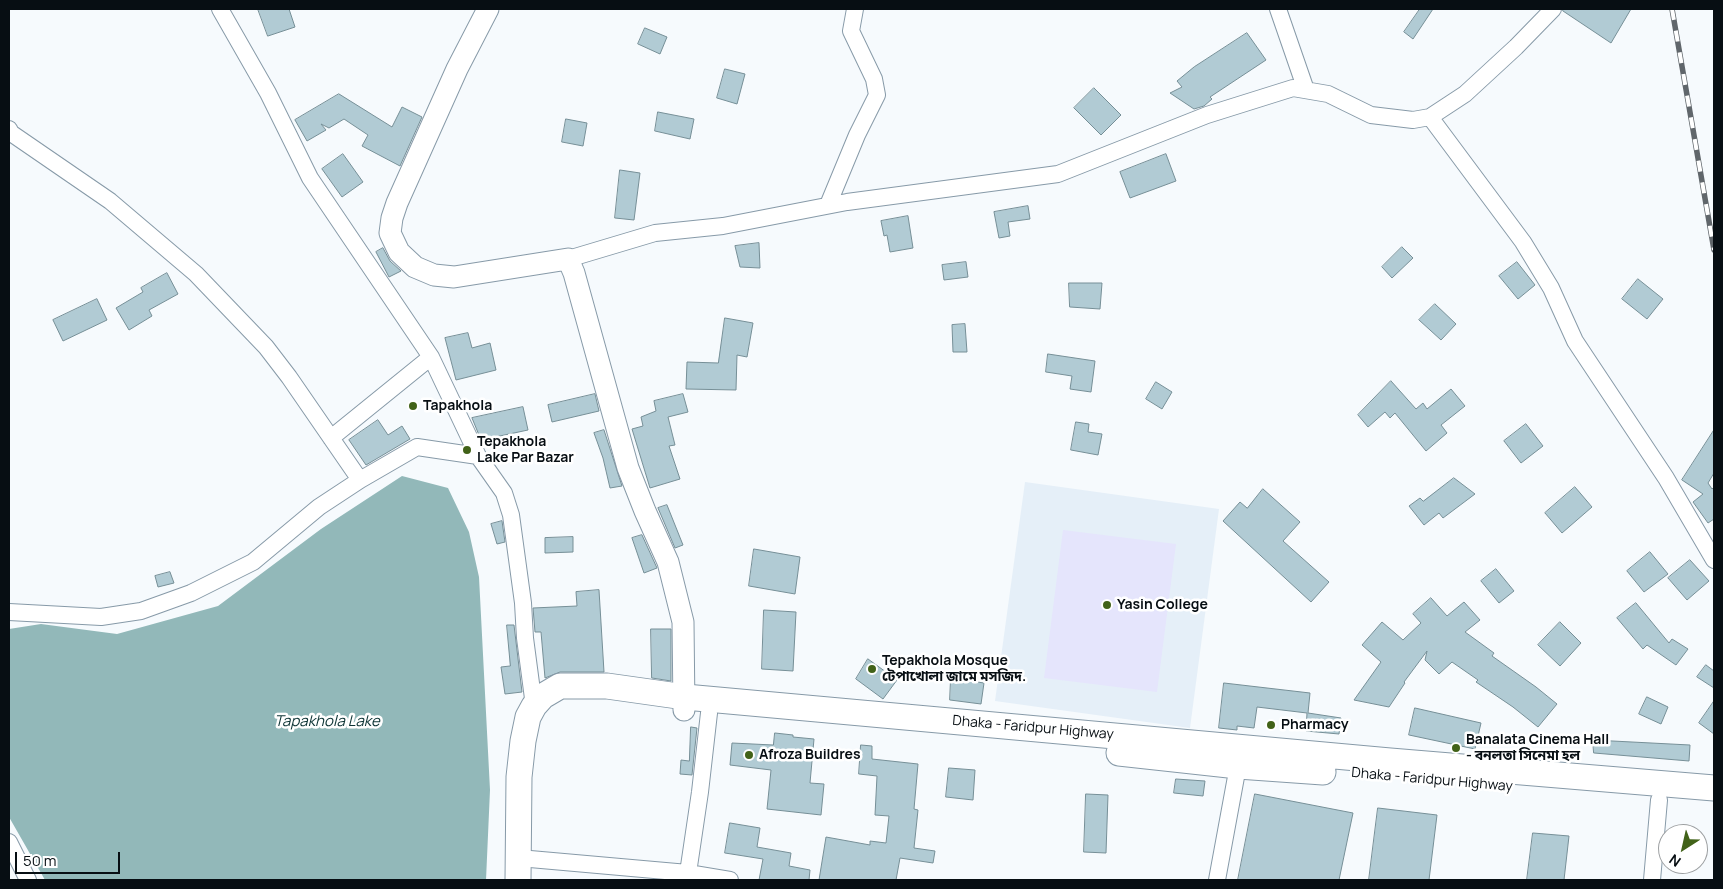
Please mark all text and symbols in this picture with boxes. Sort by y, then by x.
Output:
place label: Tapakhola [423,398,492,414]
marker: Tapakhola [407,400,419,412]
place label: Tepakhola Lake Par Bazar [477,434,574,467]
marker: Tepakhola Lake Par Bazar [461,444,473,456]
place label: Yasin College [1117,597,1208,613]
marker: Yasin College [1101,599,1113,611]
place label: Tepakhola Mosque টেপাখোলা জামে মসজিদ. [882,653,1026,686]
marker: Tepakhola Mosque টেপাখোলা জামে মসজিদ. [866,663,878,675]
water label: Tapakhola Lake [274,713,380,731]
street label: Dhaka - Faridpur Highway [952,713,1114,743]
place label: Pharmacy [1281,717,1349,733]
marker: Pharmacy [1265,719,1277,731]
place label: Banalata Cinema Hall - বনলতা সিনেমা হল [1466,732,1609,764]
marker: Banalata Cinema Hall - বনলতা সিনেমা হল [1450,742,1462,754]
place label: Afroza Buildres [759,747,861,763]
marker: Afroza Buildres [743,749,755,761]
street label: Dhaka - Faridpur Highway [1351,765,1513,795]
north arrow [1658,824,1708,874]
scale bar [18,842,122,874]
text: 50 m [23,850,57,871]
text: N [1665,850,1684,872]

